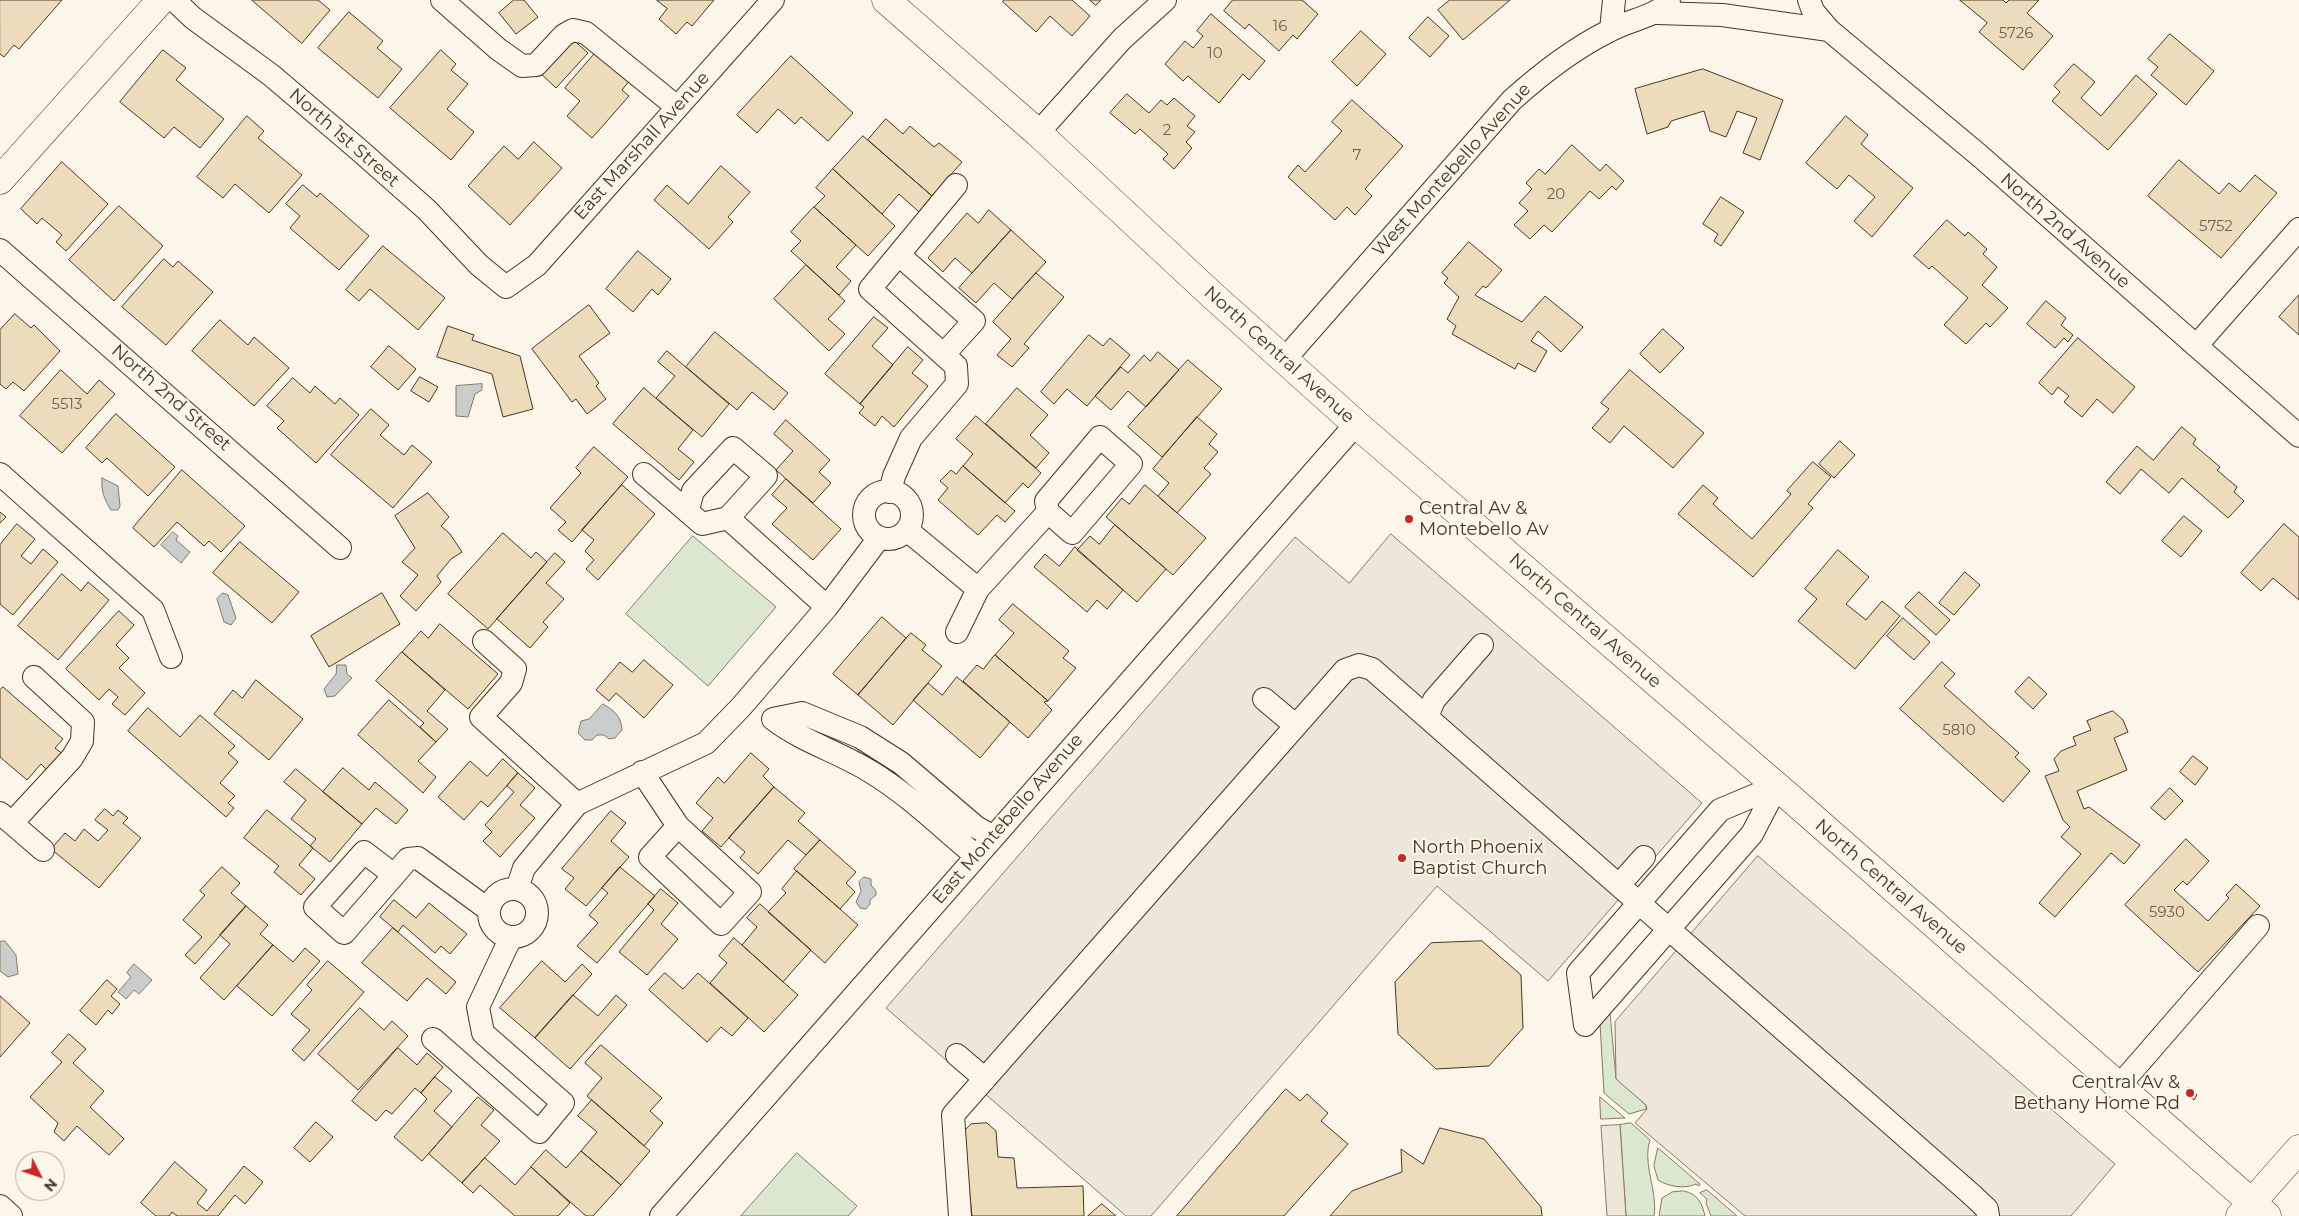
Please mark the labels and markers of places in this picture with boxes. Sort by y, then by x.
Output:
place label: Central Av & Montebello Av [1419,498,1548,540]
marker: Central Av & Montebello Av [1403,513,1415,525]
place label: North Phoenix Baptist Church [1412,837,1548,880]
marker: North Phoenix Baptist Church [1396,852,1408,864]
place label: Central Av & Bethany Home Rd [2013,1072,2180,1114]
marker: Central Av & Bethany Home Rd [2184,1087,2196,1099]

